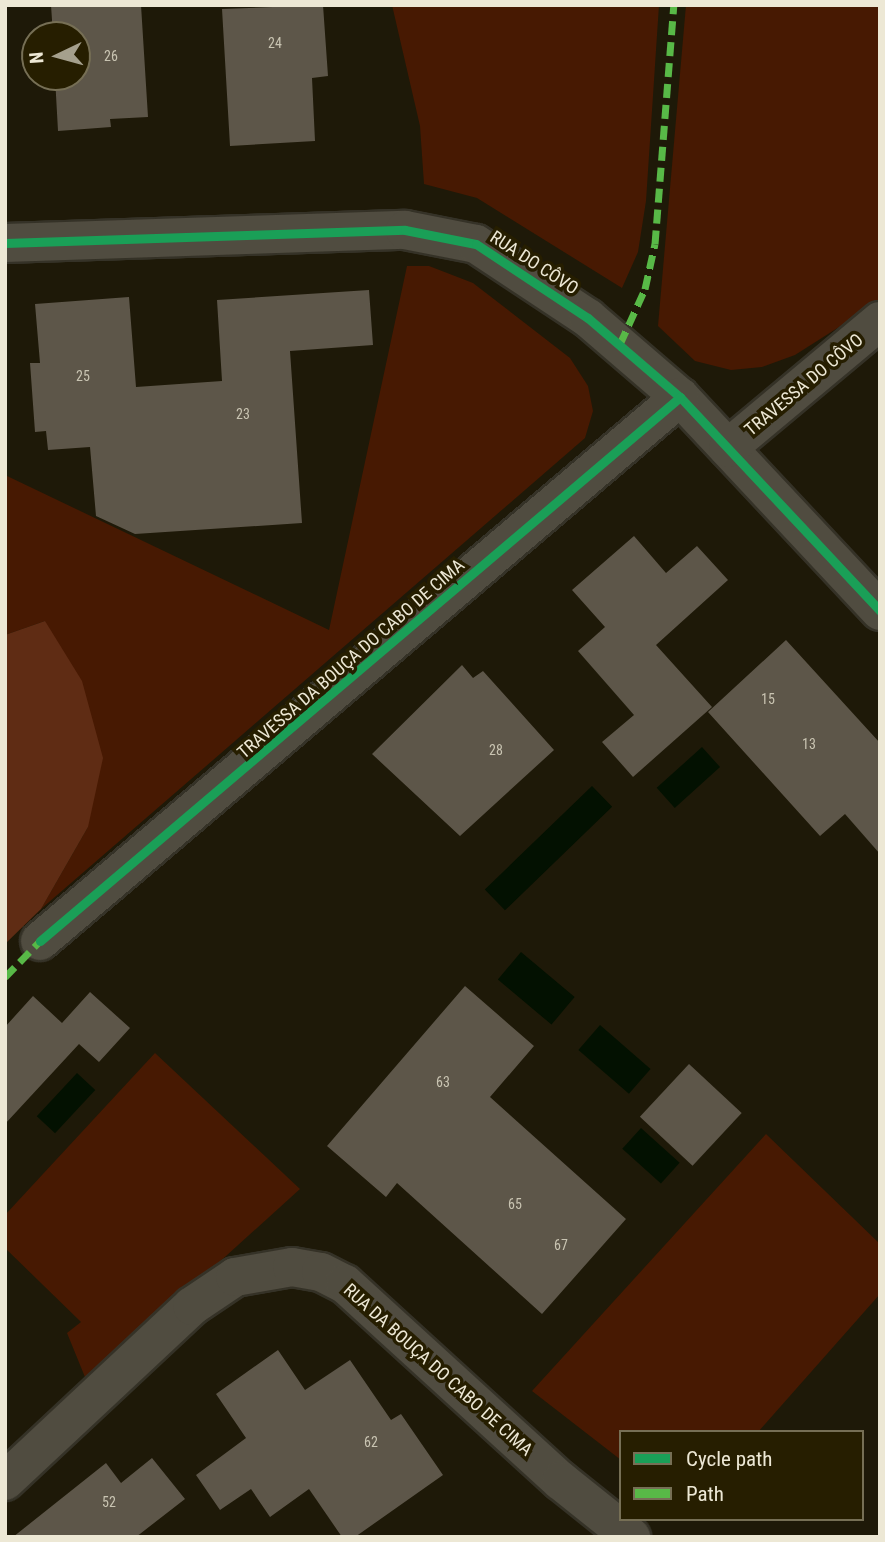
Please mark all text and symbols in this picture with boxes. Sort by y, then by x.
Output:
north arrow [21,21,91,91]
house number: 24 [268,35,282,51]
house number: 26 [104,48,118,64]
text: N [25,51,49,65]
street label: RUA DO CÔVO [486,226,582,300]
street label: TRAVESSA DO CÔVO [741,329,867,441]
house number: 25 [76,368,90,384]
house number: 23 [236,406,250,422]
street label: TRAVESSA DA BOUÇA DO CABO DE CIMA [233,555,469,763]
house number: 15 [761,691,775,707]
house number: 13 [802,736,816,752]
house number: 28 [489,742,503,758]
house number: 63 [436,1074,450,1090]
house number: 65 [508,1196,522,1212]
house number: 67 [554,1237,568,1253]
street label: RUA DA BOUÇA DO CABO DE CIMA [339,1279,537,1461]
legend [619,1430,864,1521]
house number: 62 [364,1434,378,1450]
text: Cycle path [686,1447,772,1471]
text: Path [686,1482,724,1506]
house number: 52 [102,1494,116,1510]

